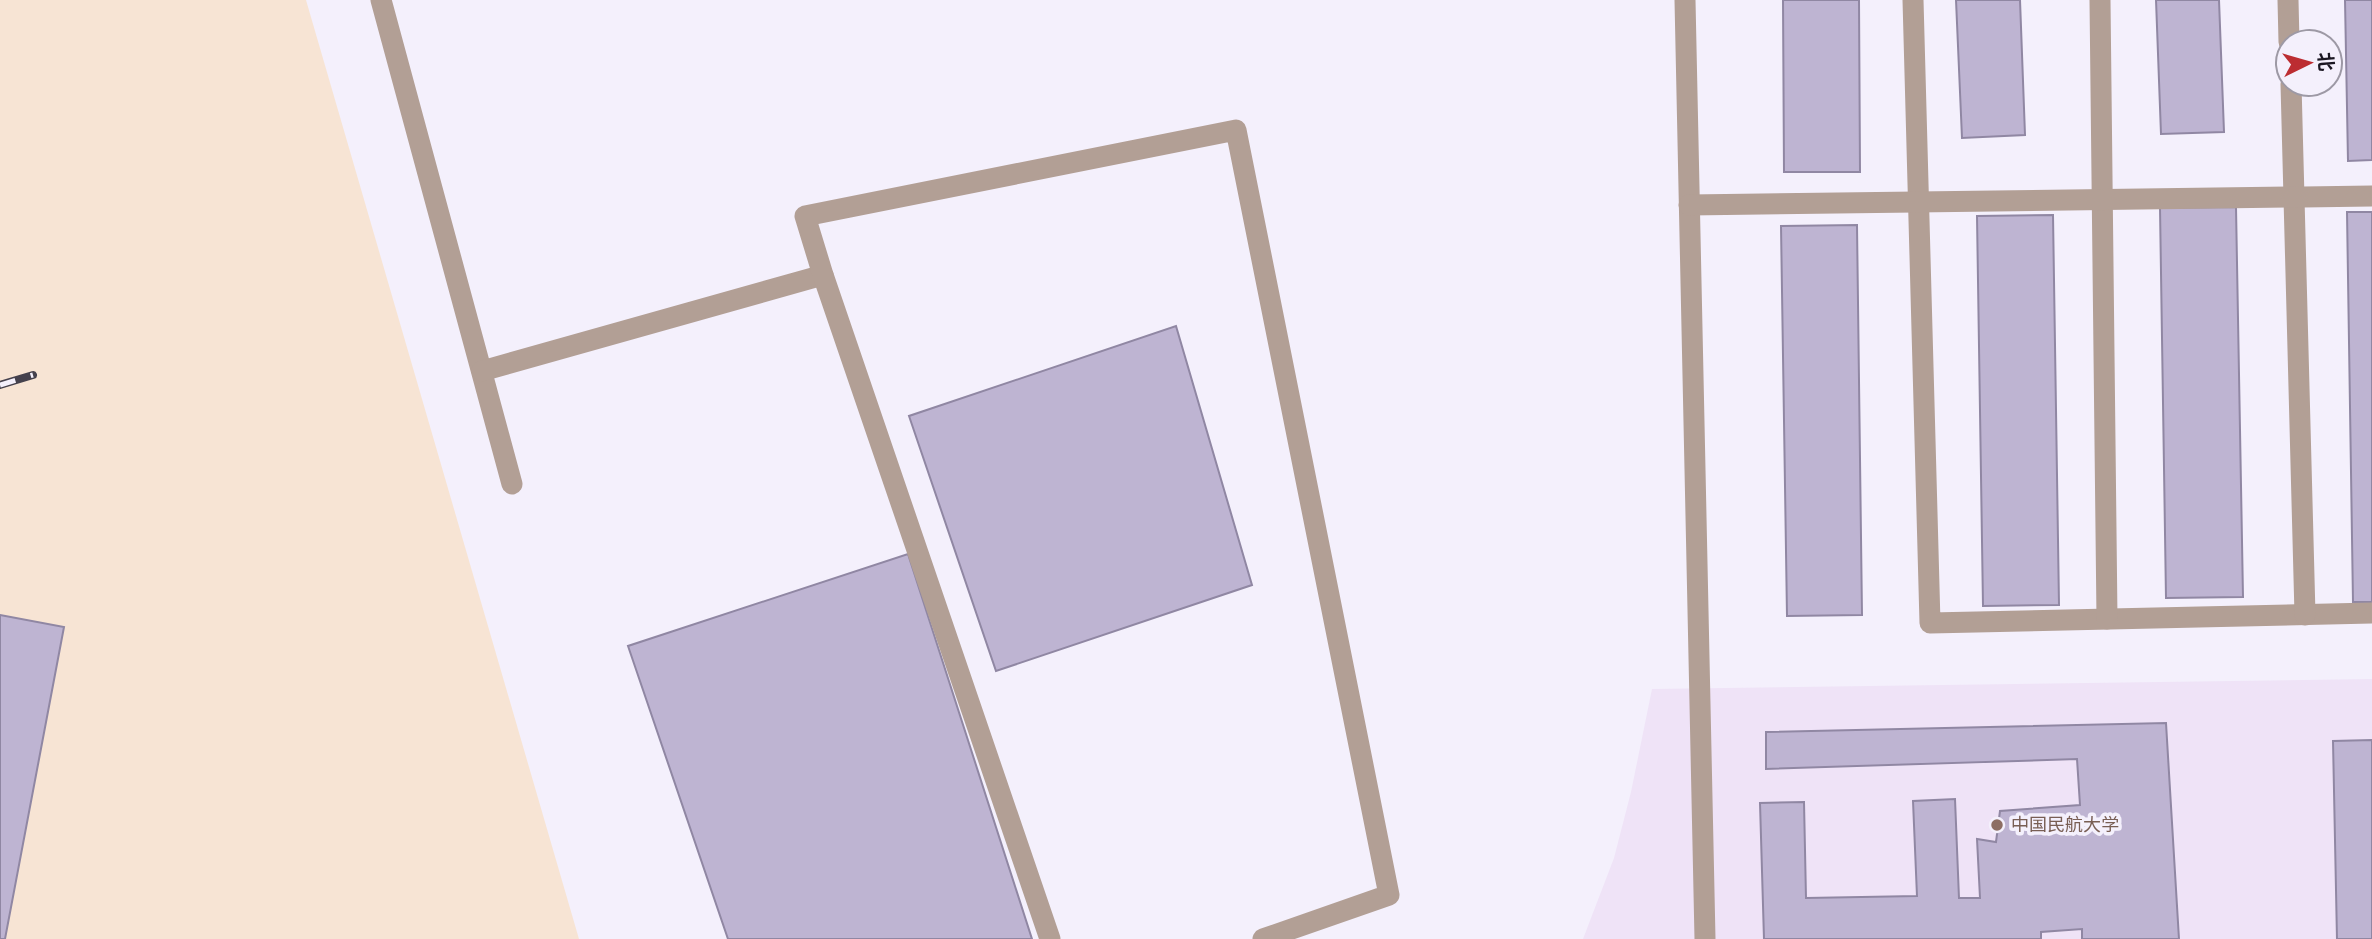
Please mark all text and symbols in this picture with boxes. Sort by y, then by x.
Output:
north arrow [2274,28,2344,98]
text: 北 [2313,51,2338,72]
place label: 中国民航大学 [2011,814,2119,836]
marker: 中国民航大学 [1989,817,2005,833]

